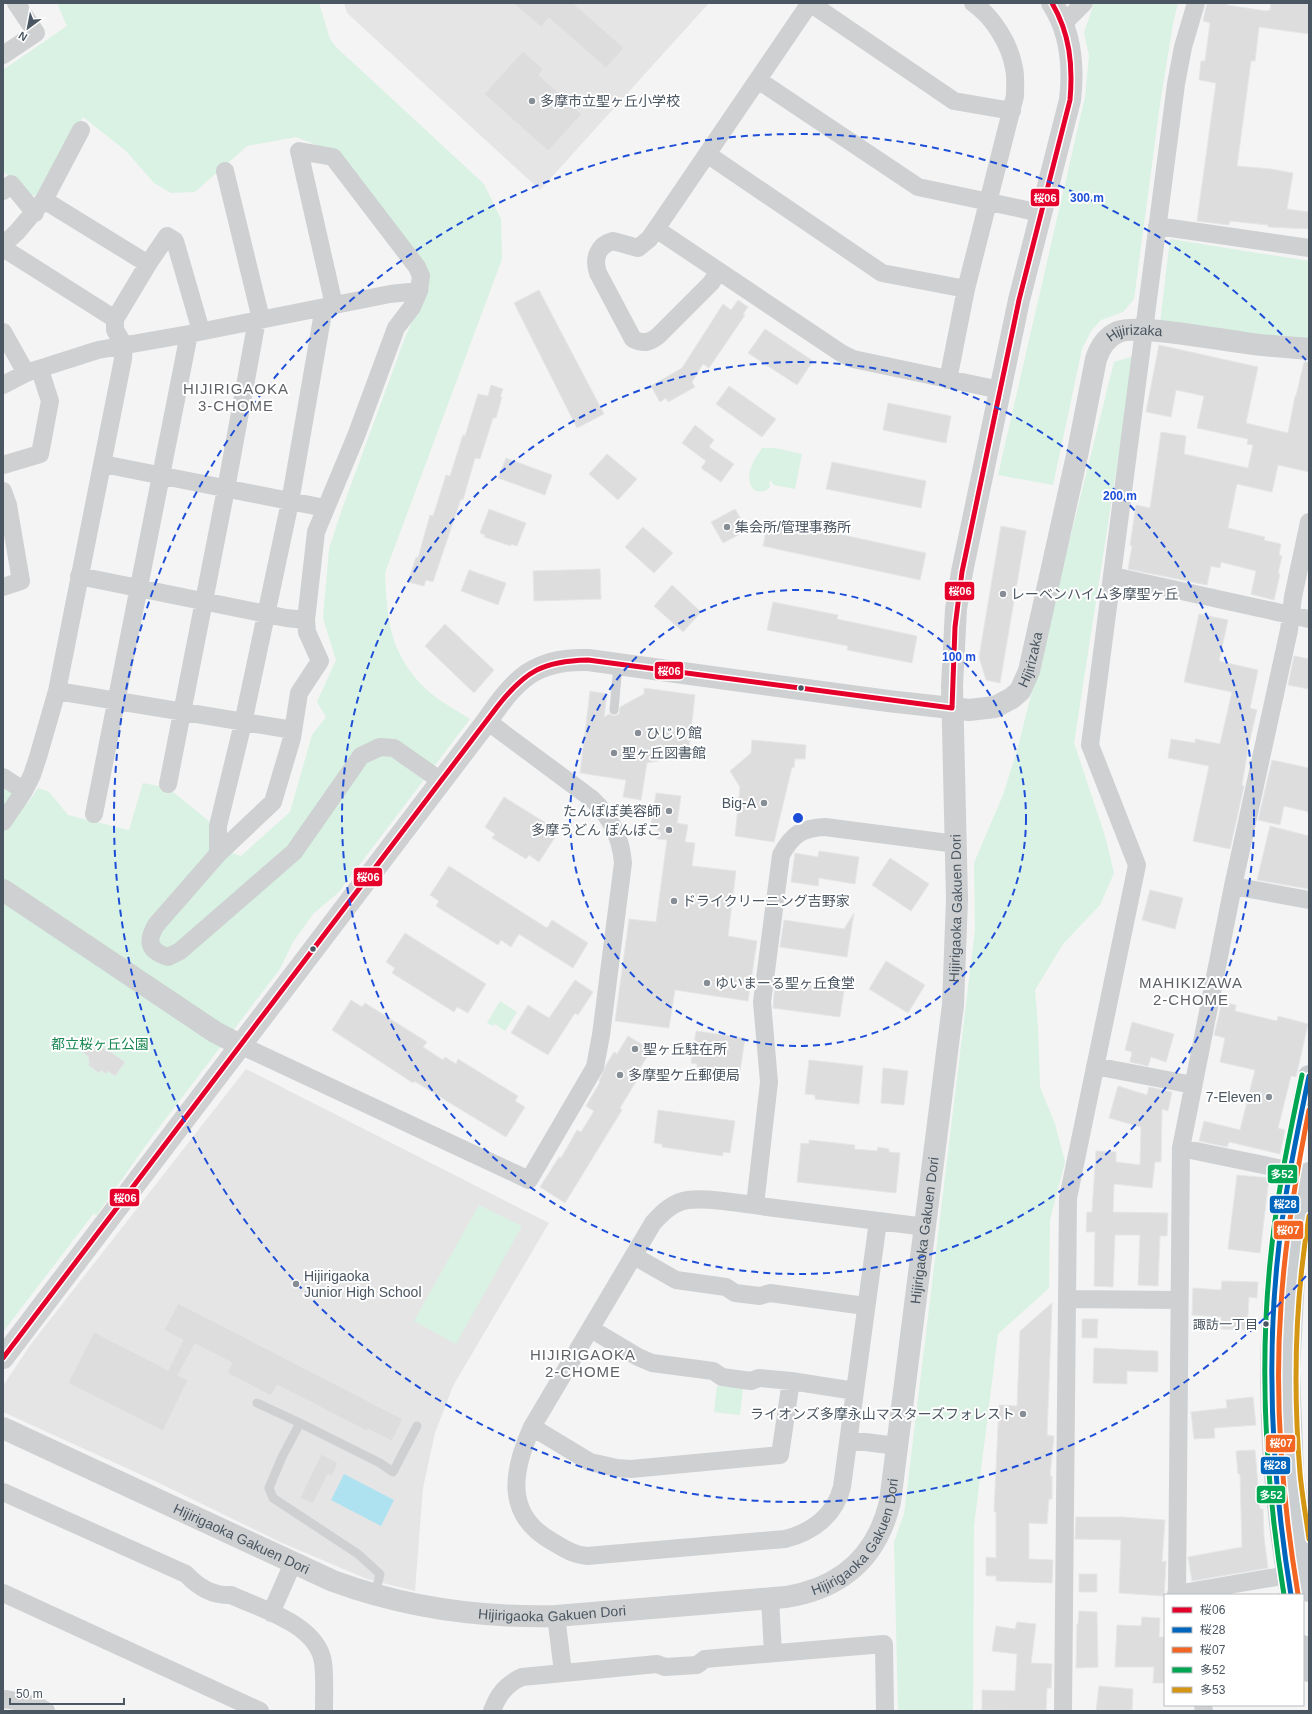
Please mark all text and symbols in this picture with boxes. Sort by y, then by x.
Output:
north arrow [8,8,48,48]
text: N [16,29,29,44]
place label: 多摩市立聖ヶ丘小学校 [540,93,680,109]
marker: 多摩市立聖ヶ丘小学校 [527,96,537,106]
line badge: 桜06 [1030,188,1060,207]
text: 300 m [1070,191,1104,205]
text: 桜06 [1033,192,1057,204]
street label: Hijirizaka [1103,322,1163,345]
district label: HIJIRIGAOKA 3-CHOME [183,380,289,414]
text: 200 m [1103,489,1137,503]
place label: 集会所/管理事務所 [735,519,851,535]
marker: 集会所/管理事務所 [722,522,732,532]
line badge: 桜06 [944,581,975,601]
text: 桜06 [948,585,972,597]
place label: レーベンハイム多摩聖ヶ丘 [1011,586,1178,602]
marker: レーベンハイム多摩聖ヶ丘 [998,589,1008,599]
street label: Hijirizaka [1015,630,1046,690]
text: 100 m [942,650,976,664]
line badge: 桜06 [654,661,684,680]
text: 桜06 [657,665,681,677]
unlabelled marker [796,683,806,693]
place label: ひじり館 [646,725,702,741]
marker: ひじり館 [633,728,643,738]
place label: 聖ヶ丘図書館 [622,745,706,761]
marker: 聖ヶ丘図書館 [609,748,619,758]
place label: Big-A [722,795,757,811]
marker: Big-A [759,798,769,808]
place label: たんぽぽ美容師 [563,803,661,819]
marker: たんぽぽ美容師 [664,806,674,816]
centre of rings [791,811,805,825]
place label: 多摩うどん ぽんぽこ [531,822,661,838]
marker: 多摩うどん ぽんぽこ [664,825,674,835]
street label: Hijirigaoka Gakuen Dori [946,834,965,983]
line badge: 桜06 [353,867,383,887]
text: 桜06 [356,871,380,883]
place label: ドライクリーニング吉野家 [682,893,850,909]
marker: ドライクリーニング吉野家 [669,896,679,906]
unlabelled marker [308,944,318,954]
district label: MAHIKIZAWA 2-CHOME [1139,974,1243,1008]
place label: ゆいまーる聖ヶ丘食堂 [715,975,855,991]
marker: ゆいまーる聖ヶ丘食堂 [702,978,712,988]
park label: 都立桜ヶ丘公園 [51,1036,149,1052]
place label: 聖ヶ丘駐在所 [643,1041,727,1057]
marker: 聖ヶ丘駐在所 [630,1044,640,1054]
place label: 多摩聖ケ丘郵便局 [628,1067,740,1083]
marker: 多摩聖ケ丘郵便局 [615,1070,625,1080]
place label: 7-Eleven [1206,1089,1261,1105]
marker: 7-Eleven [1264,1092,1274,1102]
street label: Hijirigaoka Gakuen Dori [907,1156,942,1305]
line badge: 多52 [1267,1164,1298,1184]
text: 多52 [1270,1168,1294,1180]
line badge: 桜06 [109,1188,140,1207]
text: 桜06 [113,1192,137,1204]
line badge: 桜28 [1269,1195,1300,1214]
text: 桜28 [1273,1198,1297,1210]
line badge: 桜07 [1273,1220,1304,1240]
text: 桜07 [1276,1224,1300,1236]
place label: Hijirigaoka Junior High School [304,1268,422,1300]
marker: Hijirigaoka Junior High School [291,1279,301,1289]
place label: 諏訪一丁目 [1193,1317,1258,1332]
marker: 諏訪一丁目 [1261,1319,1271,1329]
district label: HIJIRIGAOKA 2-CHOME [530,1346,636,1380]
place label: ライオンズ多摩永山マスターズフォレスト [750,1406,1015,1422]
marker: ライオンズ多摩永山マスターズフォレスト [1018,1409,1028,1419]
line badge: 桜07 [1265,1434,1296,1453]
text: 桜07 [1269,1437,1293,1449]
line badge: 桜28 [1260,1456,1291,1475]
text: 桜28 [1263,1459,1287,1471]
street label: Hijirigaoka Gakuen Dori [809,1477,901,1598]
line badge: 多52 [1256,1485,1286,1504]
text: 多52 [1259,1489,1283,1501]
street label: Hijirigaoka Gakuen Dori [171,1500,312,1577]
legend [1164,1594,1304,1706]
street label: Hijirigaoka Gakuen Dori [478,1602,627,1624]
text: 桜06 [1200,1603,1226,1617]
text: 桜28 [1200,1623,1226,1637]
text: 桜07 [1200,1643,1226,1657]
text: 多52 [1200,1663,1226,1677]
scale bar [10,1680,124,1706]
text: 多53 [1200,1683,1226,1697]
text: 50 m [16,1687,43,1701]

